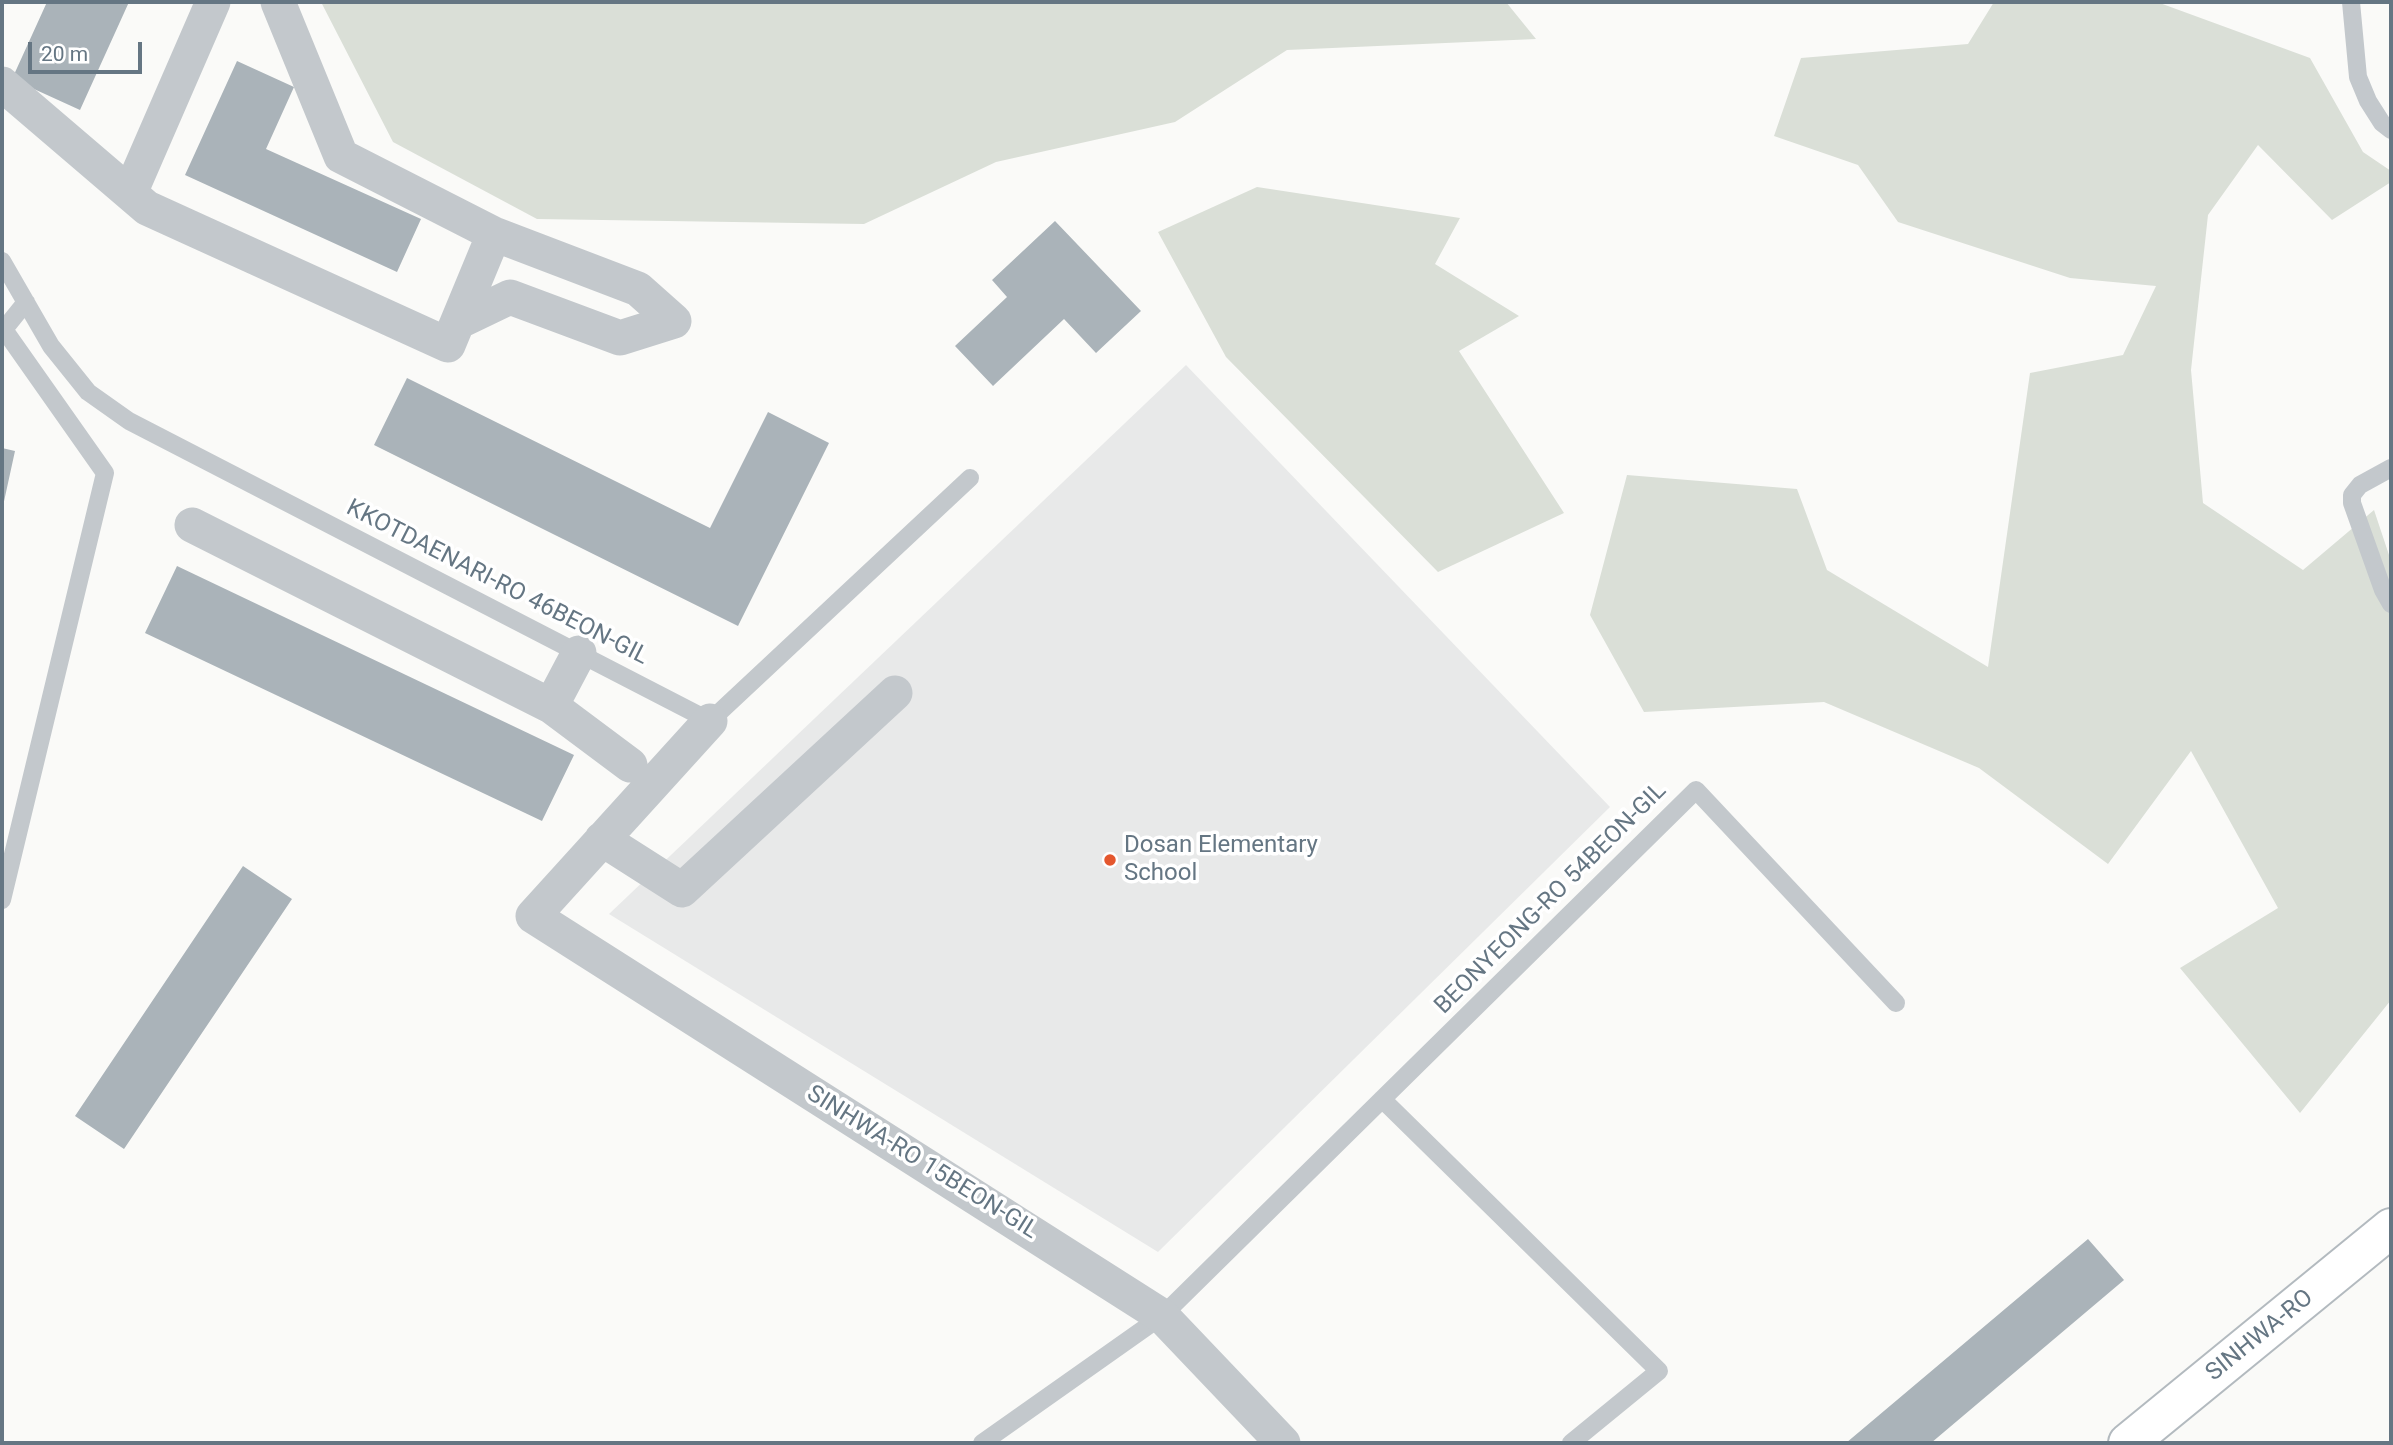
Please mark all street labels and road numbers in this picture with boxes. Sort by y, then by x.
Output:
street label: KKOTDAENARI-RO 46BEON-GIL [341,494,653,672]
street label: BEONYEONG-RO 54BEON-GIL [1429,777,1673,1021]
street label: SINHWA-RO 15BEON-GIL [801,1080,1043,1246]
street label: SINHWA-RO [2201,1284,2319,1388]

